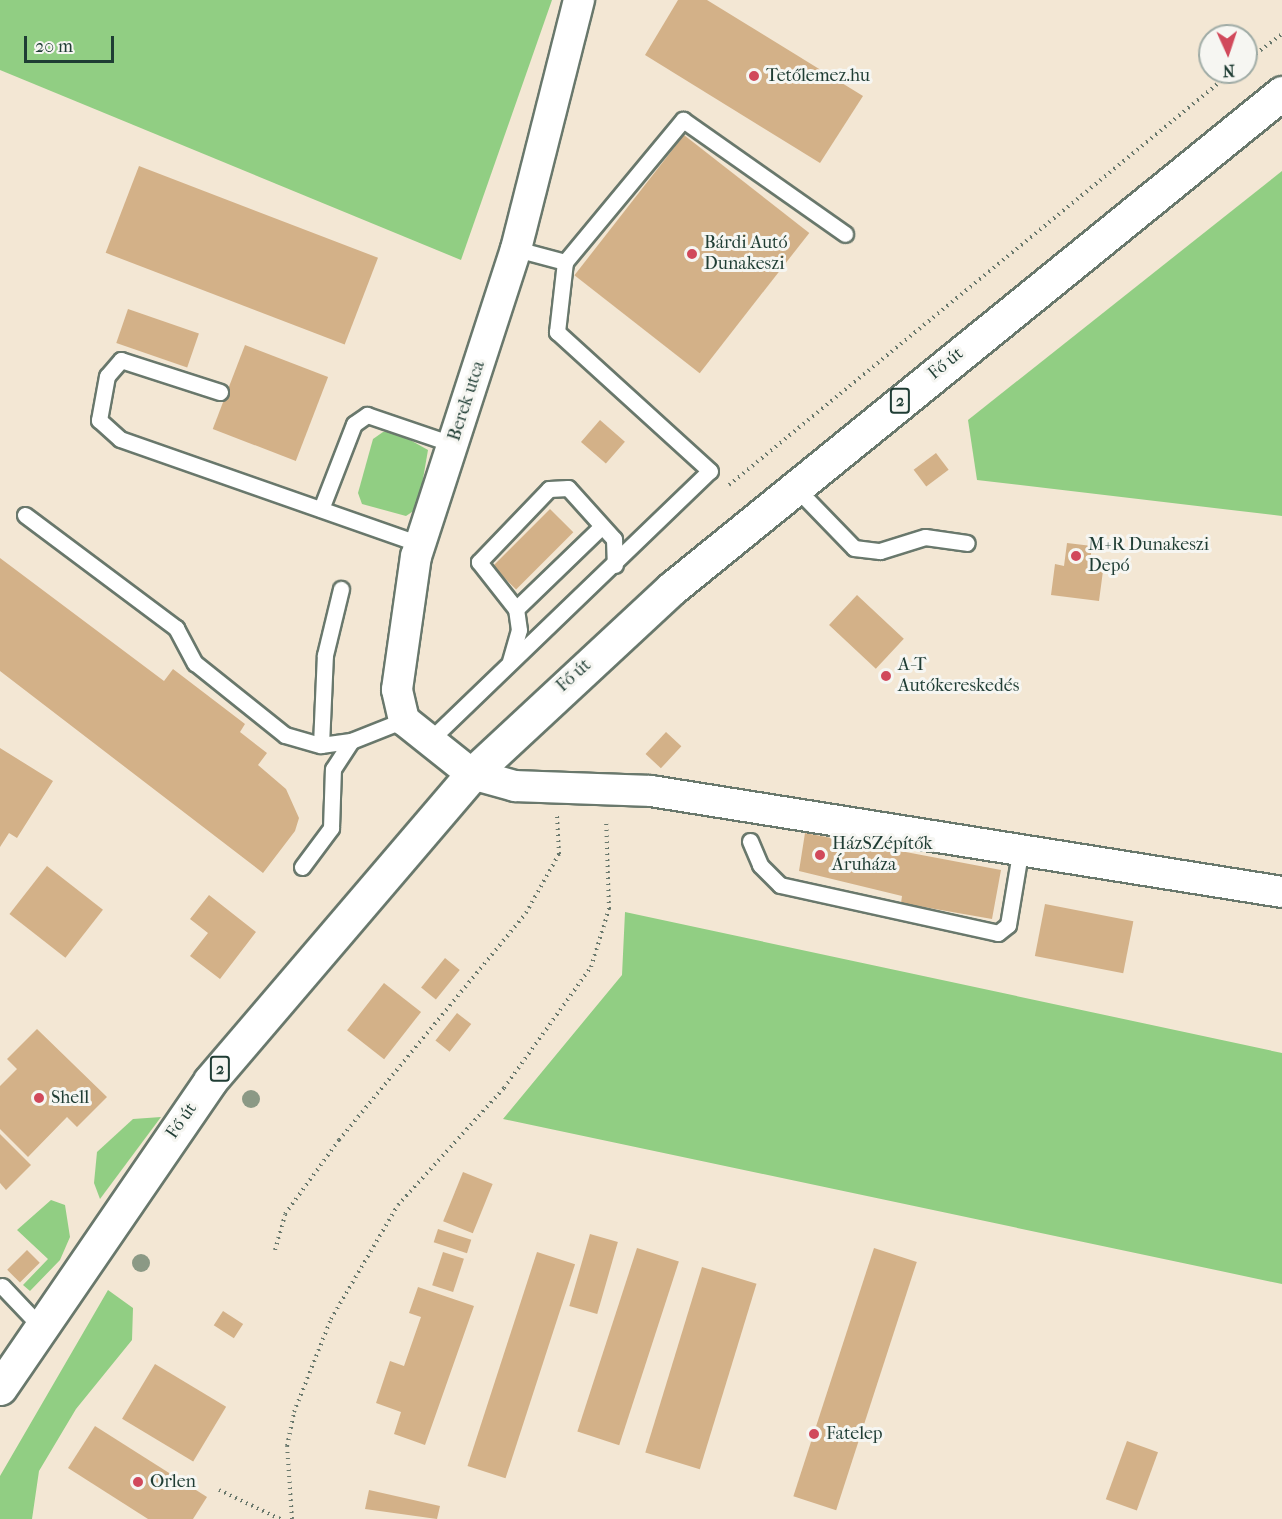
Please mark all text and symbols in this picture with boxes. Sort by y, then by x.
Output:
scale bar [27,24,117,62]
north arrow [1198,24,1258,84]
text: 20 m [35,36,73,57]
text: N [1222,61,1235,80]
place label: Tetőlemez.hu [766,65,870,87]
marker: Tetőlemez.hu [747,69,761,83]
place label: Bárdi Autó Dunakeszi [704,233,788,276]
marker: Bárdi Autó Dunakeszi [685,247,699,261]
street label: Fő út [924,343,968,385]
street label: Berek utca [444,358,490,444]
road number: 2 [890,388,910,414]
place label: M+R Dunakeszi Depó [1088,535,1209,578]
marker: M+R Dunakeszi Depó [1069,549,1083,563]
street label: Fő út [552,655,596,697]
place label: A-T Autókereskedés [898,655,1019,698]
marker: A-T Autókereskedés [879,669,893,683]
place label: HázSZépítők Áruháza [832,834,933,876]
marker: HázSZépítők Áruháza [813,848,827,862]
road number: 2 [210,1056,230,1082]
place label: Shell [51,1087,89,1109]
marker: Shell [32,1091,46,1105]
street label: Fő út [162,1099,202,1143]
place label: Fatelep [826,1423,883,1445]
marker: Fatelep [807,1427,821,1441]
place label: Orlen [150,1471,196,1493]
marker: Orlen [131,1475,145,1489]

